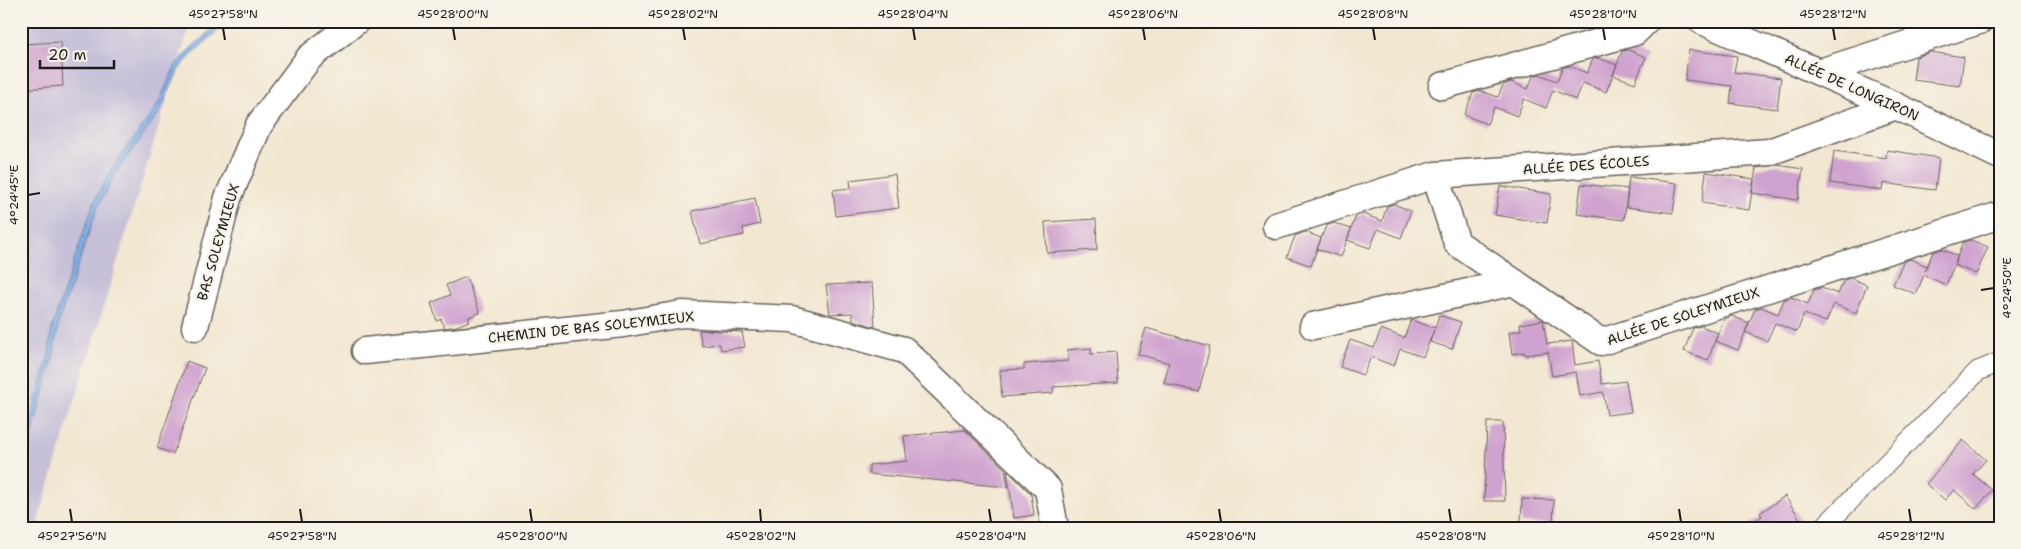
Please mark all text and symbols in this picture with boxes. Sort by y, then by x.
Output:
text: 45°27'58"N [188,6,258,22]
text: 45°28'00"N [417,6,489,22]
text: 45°28'02"N [648,6,718,22]
text: 45°28'04"N [878,6,948,22]
text: 45°28'06"N [1108,6,1178,22]
text: 45°28'08"N [1338,6,1408,22]
text: 45°28'10"N [1569,6,1637,22]
text: 45°28'12"N [1799,6,1867,22]
scale bar [40,38,114,70]
text: 20 m [48,45,87,65]
street label: ALLÉE DE LONGIRON [1782,49,1922,125]
street label: ALLÉE DES ÉCOLES [1522,152,1650,178]
text: 4°24'45"E [6,165,22,225]
street label: BAS SOLEYMIEUX [193,181,243,303]
text: 4°24'50"E [1999,257,2015,319]
street label: ALLÉE DE SOLEYMIEUX [1604,283,1762,349]
street label: CHEMIN DE BAS SOLEYMIEUX [487,307,695,347]
text: 45°27'56"N [37,528,107,544]
text: 45°27'58"N [267,528,337,544]
text: 45°28'00"N [496,528,568,544]
text: 45°28'02"N [726,528,796,544]
text: 45°28'04"N [956,528,1026,544]
text: 45°28'06"N [1186,528,1256,544]
text: 45°28'08"N [1416,528,1486,544]
text: 45°28'10"N [1647,528,1715,544]
text: 45°28'12"N [1877,528,1945,544]

